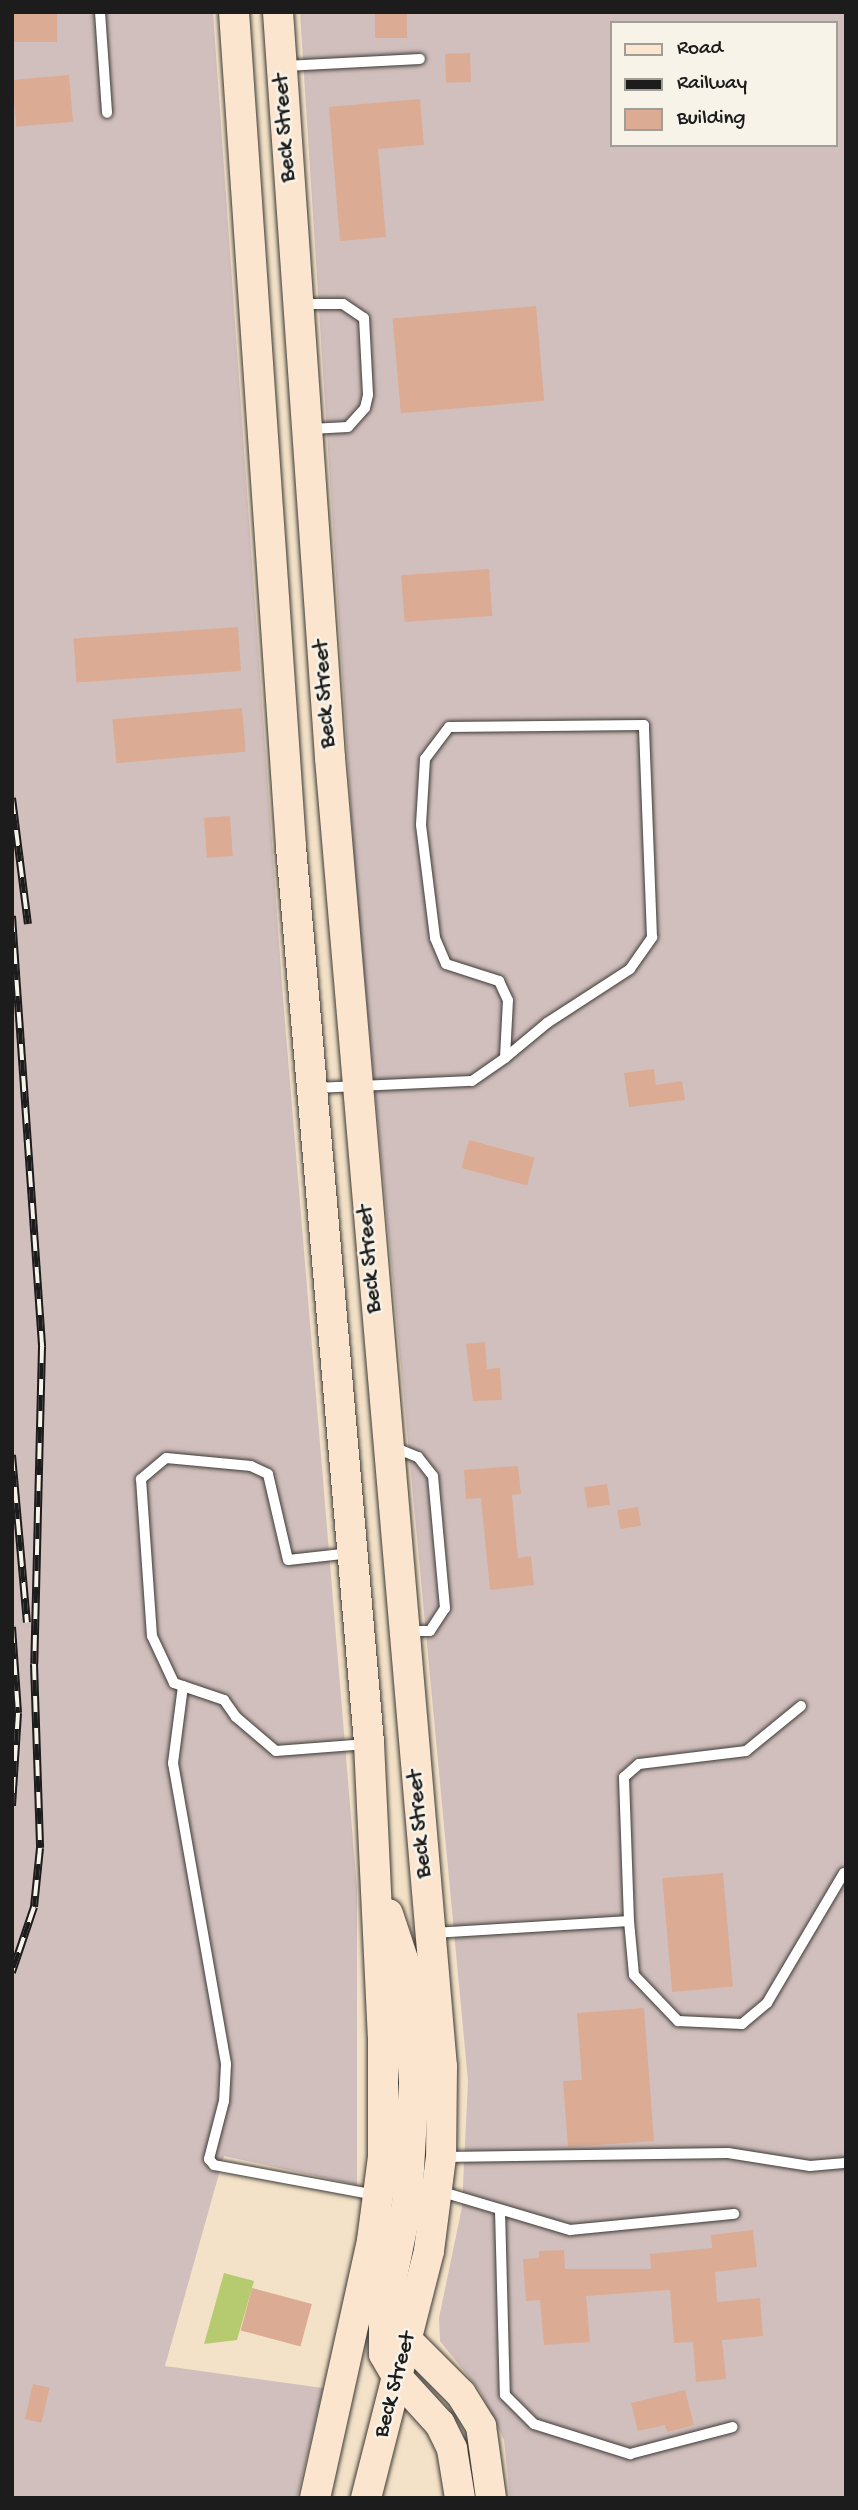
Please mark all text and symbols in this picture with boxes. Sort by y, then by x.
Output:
legend [610,21,837,147]
text: Road [677,37,723,62]
text: Railway [677,72,747,97]
street label: Beck Street [268,73,304,183]
text: Building [677,107,746,132]
street label: Beck Street [308,639,344,749]
street label: Beck Street [353,1204,389,1314]
street label: Beck Street [403,1769,439,1879]
street label: Beck Street [369,2329,423,2441]

